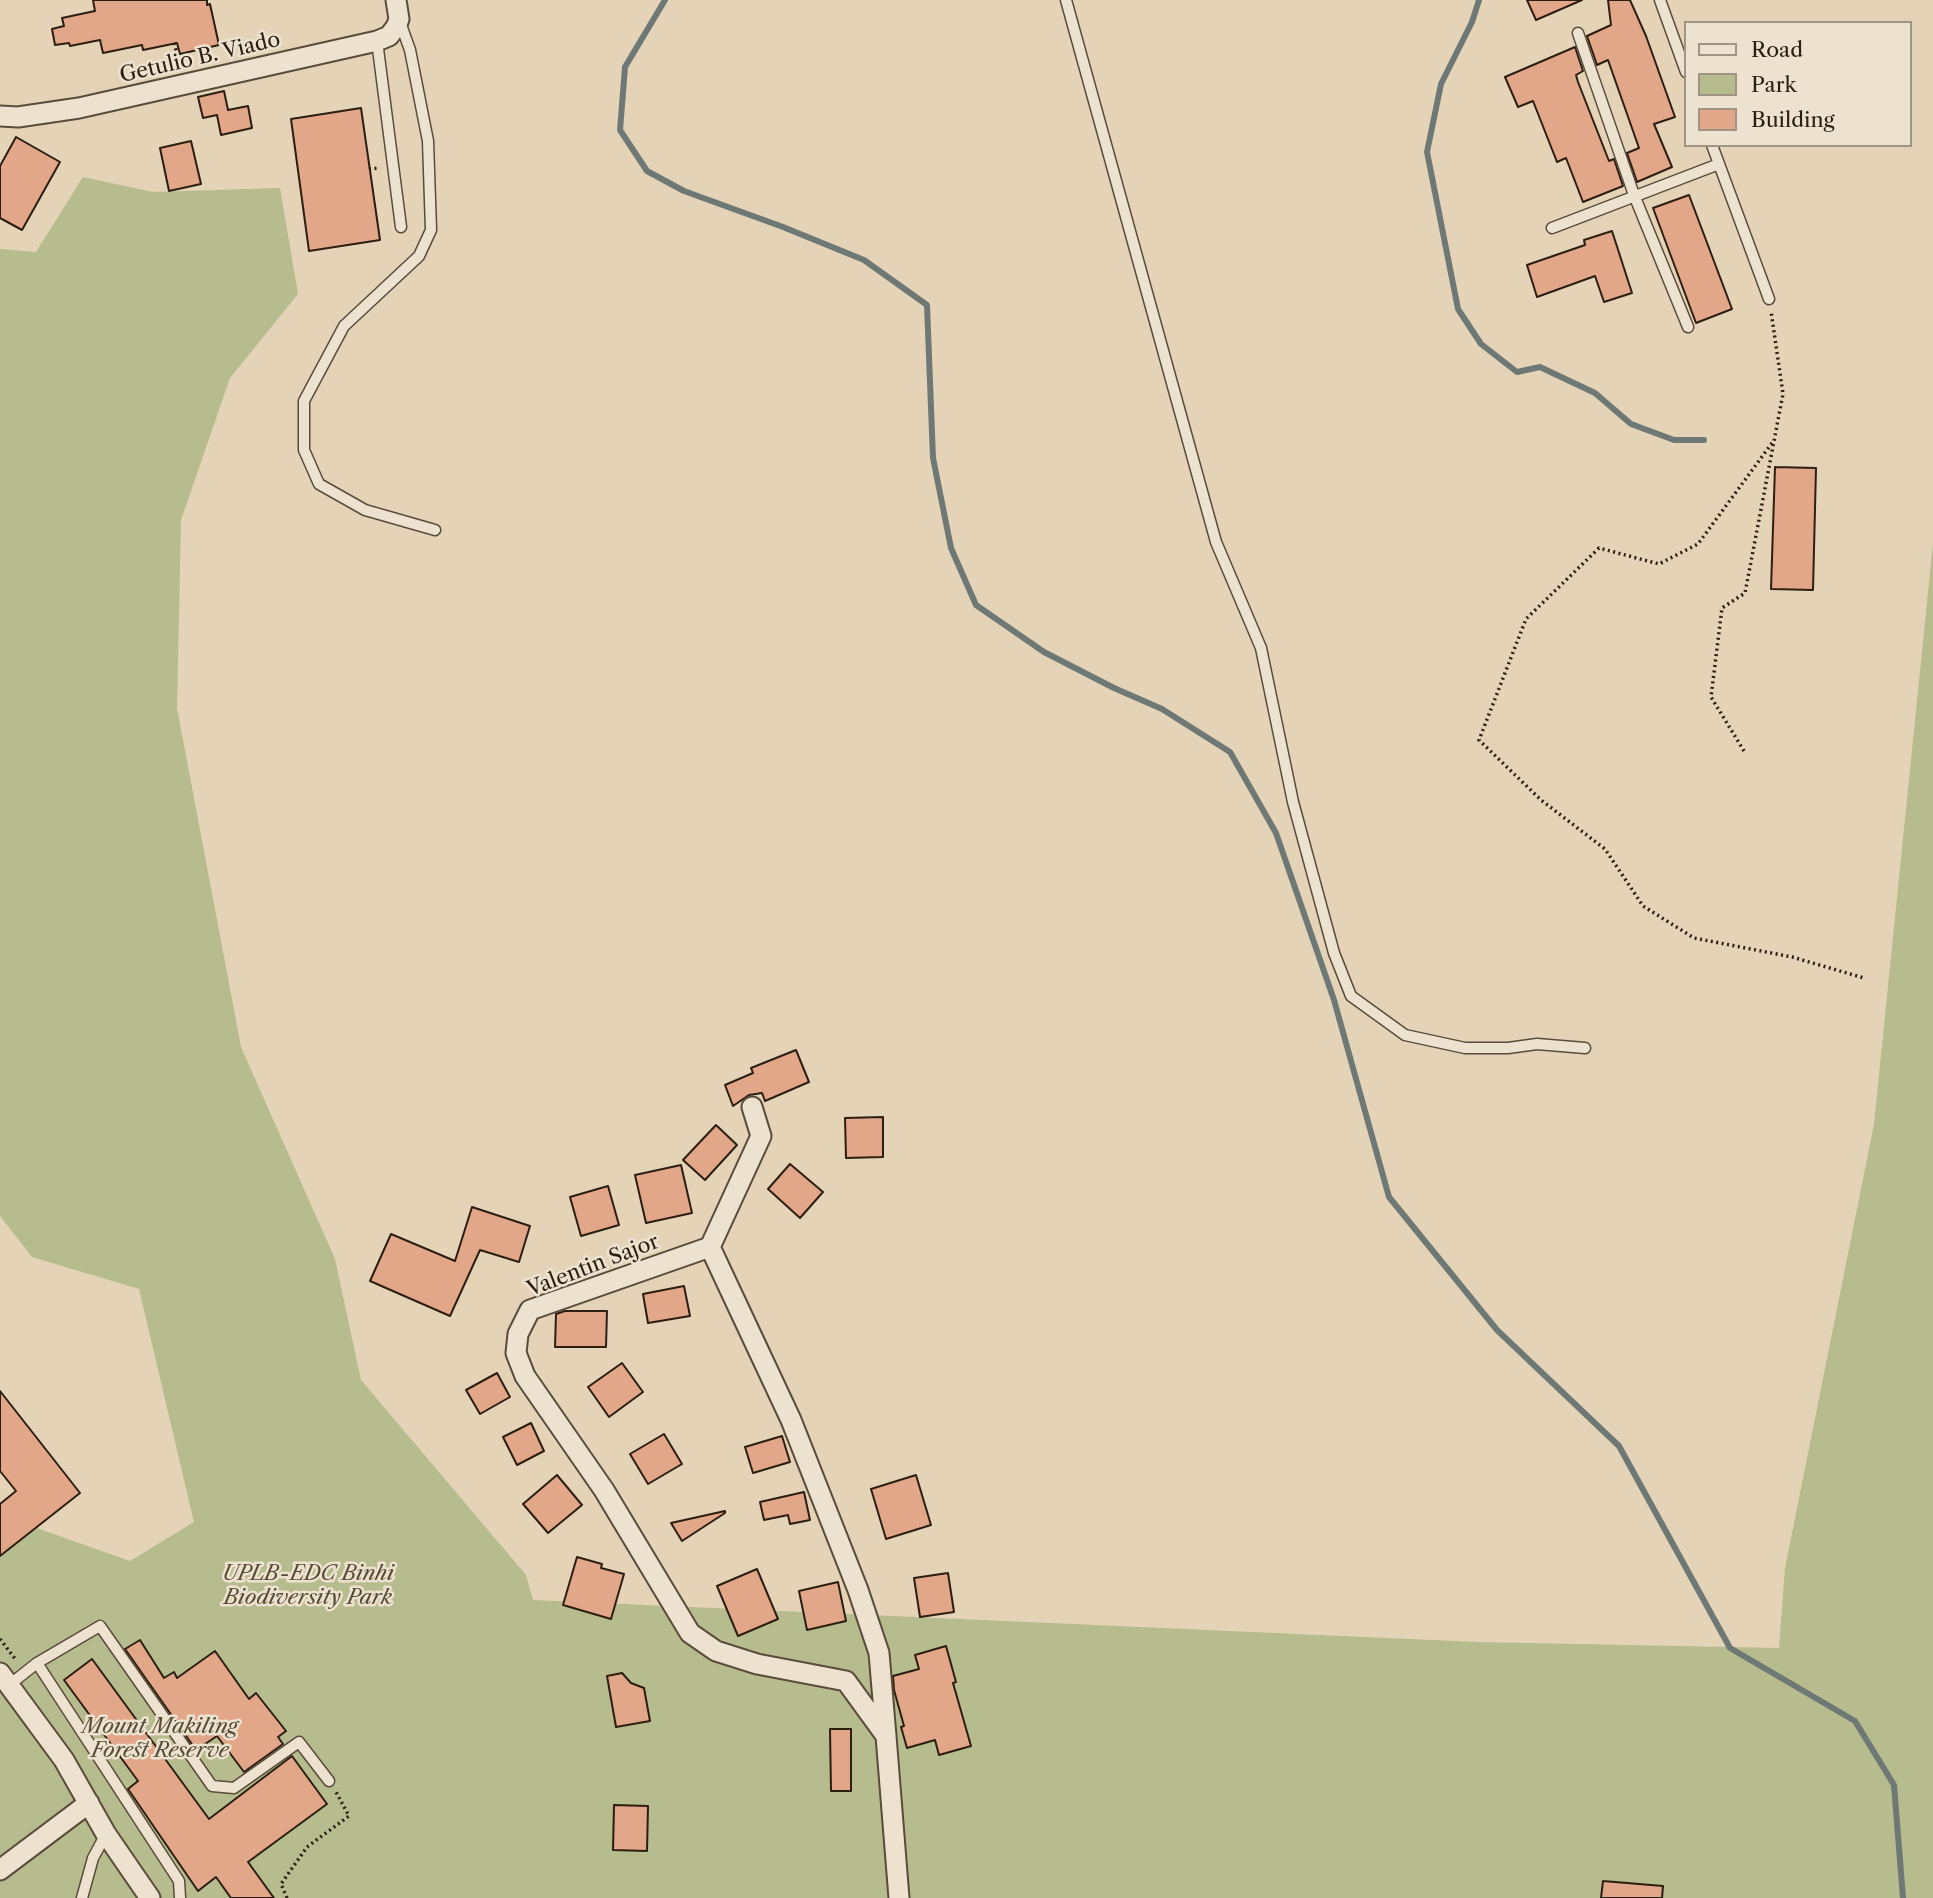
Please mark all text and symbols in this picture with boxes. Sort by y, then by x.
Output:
legend [1685,21,1912,147]
street label: Getulio B. Viado [117,27,283,89]
text: Road [1751,37,1803,62]
text: Park [1751,72,1797,97]
text: Building [1751,107,1835,132]
street label: Valentin Sajor [523,1229,663,1303]
park label: UPLB-EDC Binhi Biodiversity Park [222,1561,394,1611]
park label: Mount Makiling Forest Reserve [82,1714,238,1764]

